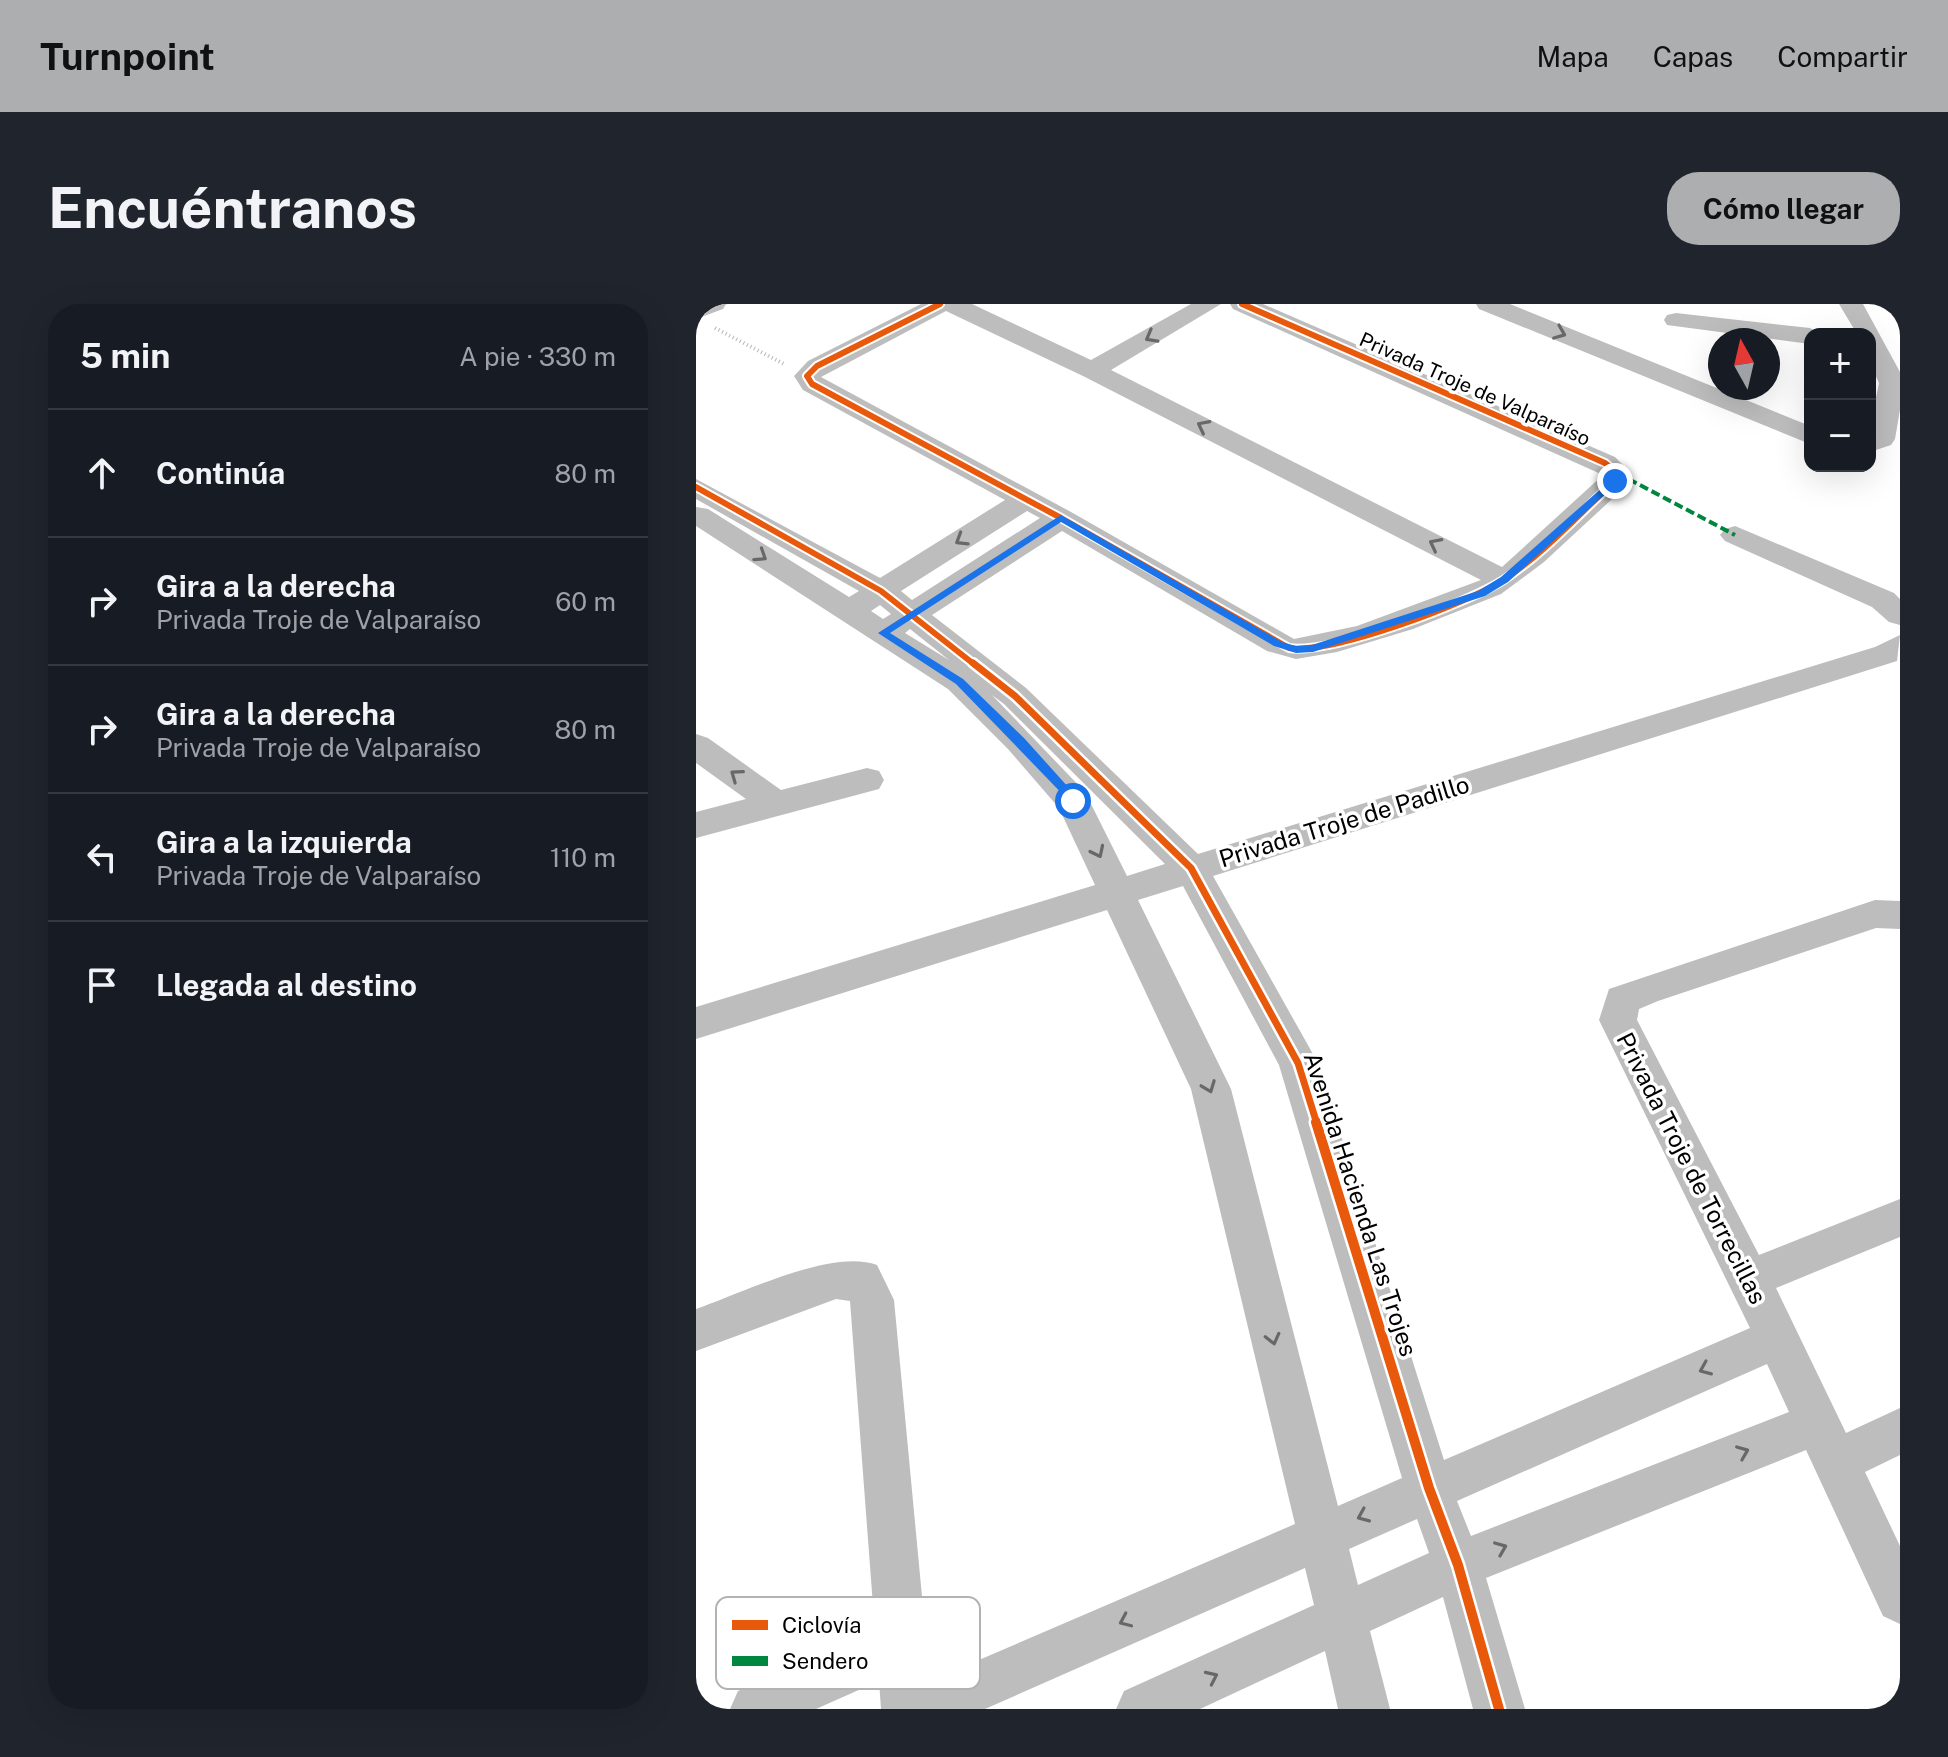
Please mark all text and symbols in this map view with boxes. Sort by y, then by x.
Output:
text: Turnpoint [40,34,215,79]
text: Mapa [1536,40,1609,73]
text: Capas [1653,40,1733,73]
text: Compartir [1777,40,1908,73]
button: Cómo llegar [1667,172,1900,245]
text: Encuéntranos [48,175,417,241]
one-way arrow [1552,324,1566,340]
one-way arrow [1145,327,1160,343]
street label: Privada Troje de Valparaíso [1356,327,1594,451]
north arrow [1708,328,1780,400]
map controls [1804,328,1876,472]
button: + [1804,328,1876,400]
text: 5 min [80,336,170,376]
text: A pie · 330 m [459,341,616,372]
button: − [1804,400,1876,472]
one-way arrow [1197,420,1212,436]
icon: ahead [80,451,124,495]
text: Continúa [156,455,285,491]
text: 80 m [555,458,616,489]
route end [1597,463,1633,499]
one-way arrow [955,531,969,546]
one-way arrow [1428,538,1443,554]
one-way arrow [753,547,767,562]
text: Gira a la derecha [156,568,396,604]
icon: right [80,579,124,623]
text: 60 m [555,586,616,617]
text: Privada Troje de Valparaíso [156,604,481,635]
text: Gira a la derecha [156,696,396,732]
icon: right [80,707,124,751]
text: 80 m [555,714,616,745]
text: Privada Troje de Valparaíso [156,732,481,763]
one-way arrow [730,770,745,785]
street label: Privada Troje de Padillo [1215,770,1473,872]
route start [1055,783,1091,819]
text: Gira a la izquierda [156,824,412,860]
icon: left [80,835,124,879]
text: 110 m [550,842,616,873]
one-way arrow [1088,843,1104,858]
text: Privada Troje de Valparaíso [156,860,481,891]
icon: arrive [80,963,124,1007]
text: Llegada al destino [156,967,417,1003]
street label: Privada Troje de Torrecillas [1611,1028,1773,1308]
street label: Avenida Hacienda Las Trojes [1299,1048,1423,1360]
one-way arrow [1199,1079,1216,1093]
one-way arrow [1263,1331,1280,1345]
one-way arrow [1699,1359,1713,1375]
one-way arrow [1735,1446,1749,1462]
one-way arrow [1357,1506,1371,1522]
one-way arrow [1493,1541,1507,1558]
legend [716,1597,980,1689]
one-way arrow [1119,1611,1134,1627]
text: Ciclovía [782,1612,861,1638]
text: Sendero [782,1648,868,1674]
one-way arrow [1204,1670,1219,1686]

